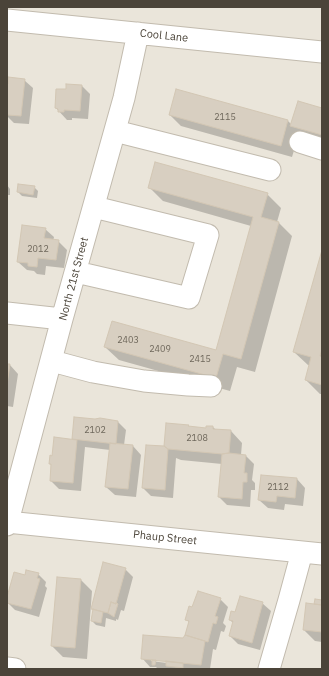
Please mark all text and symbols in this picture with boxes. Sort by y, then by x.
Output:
street label: Cool Lane [139,27,189,45]
house number: 2115 [214,112,236,122]
street label: North 21st Street [57,236,91,322]
house number: 2012 [27,244,49,254]
house number: 2403 [117,335,139,345]
house number: 2409 [149,344,171,354]
house number: 2415 [189,354,211,364]
house number: 2102 [84,425,106,435]
house number: 2108 [186,433,208,443]
house number: 2112 [267,482,289,492]
street label: Phaup Street [132,528,198,548]

